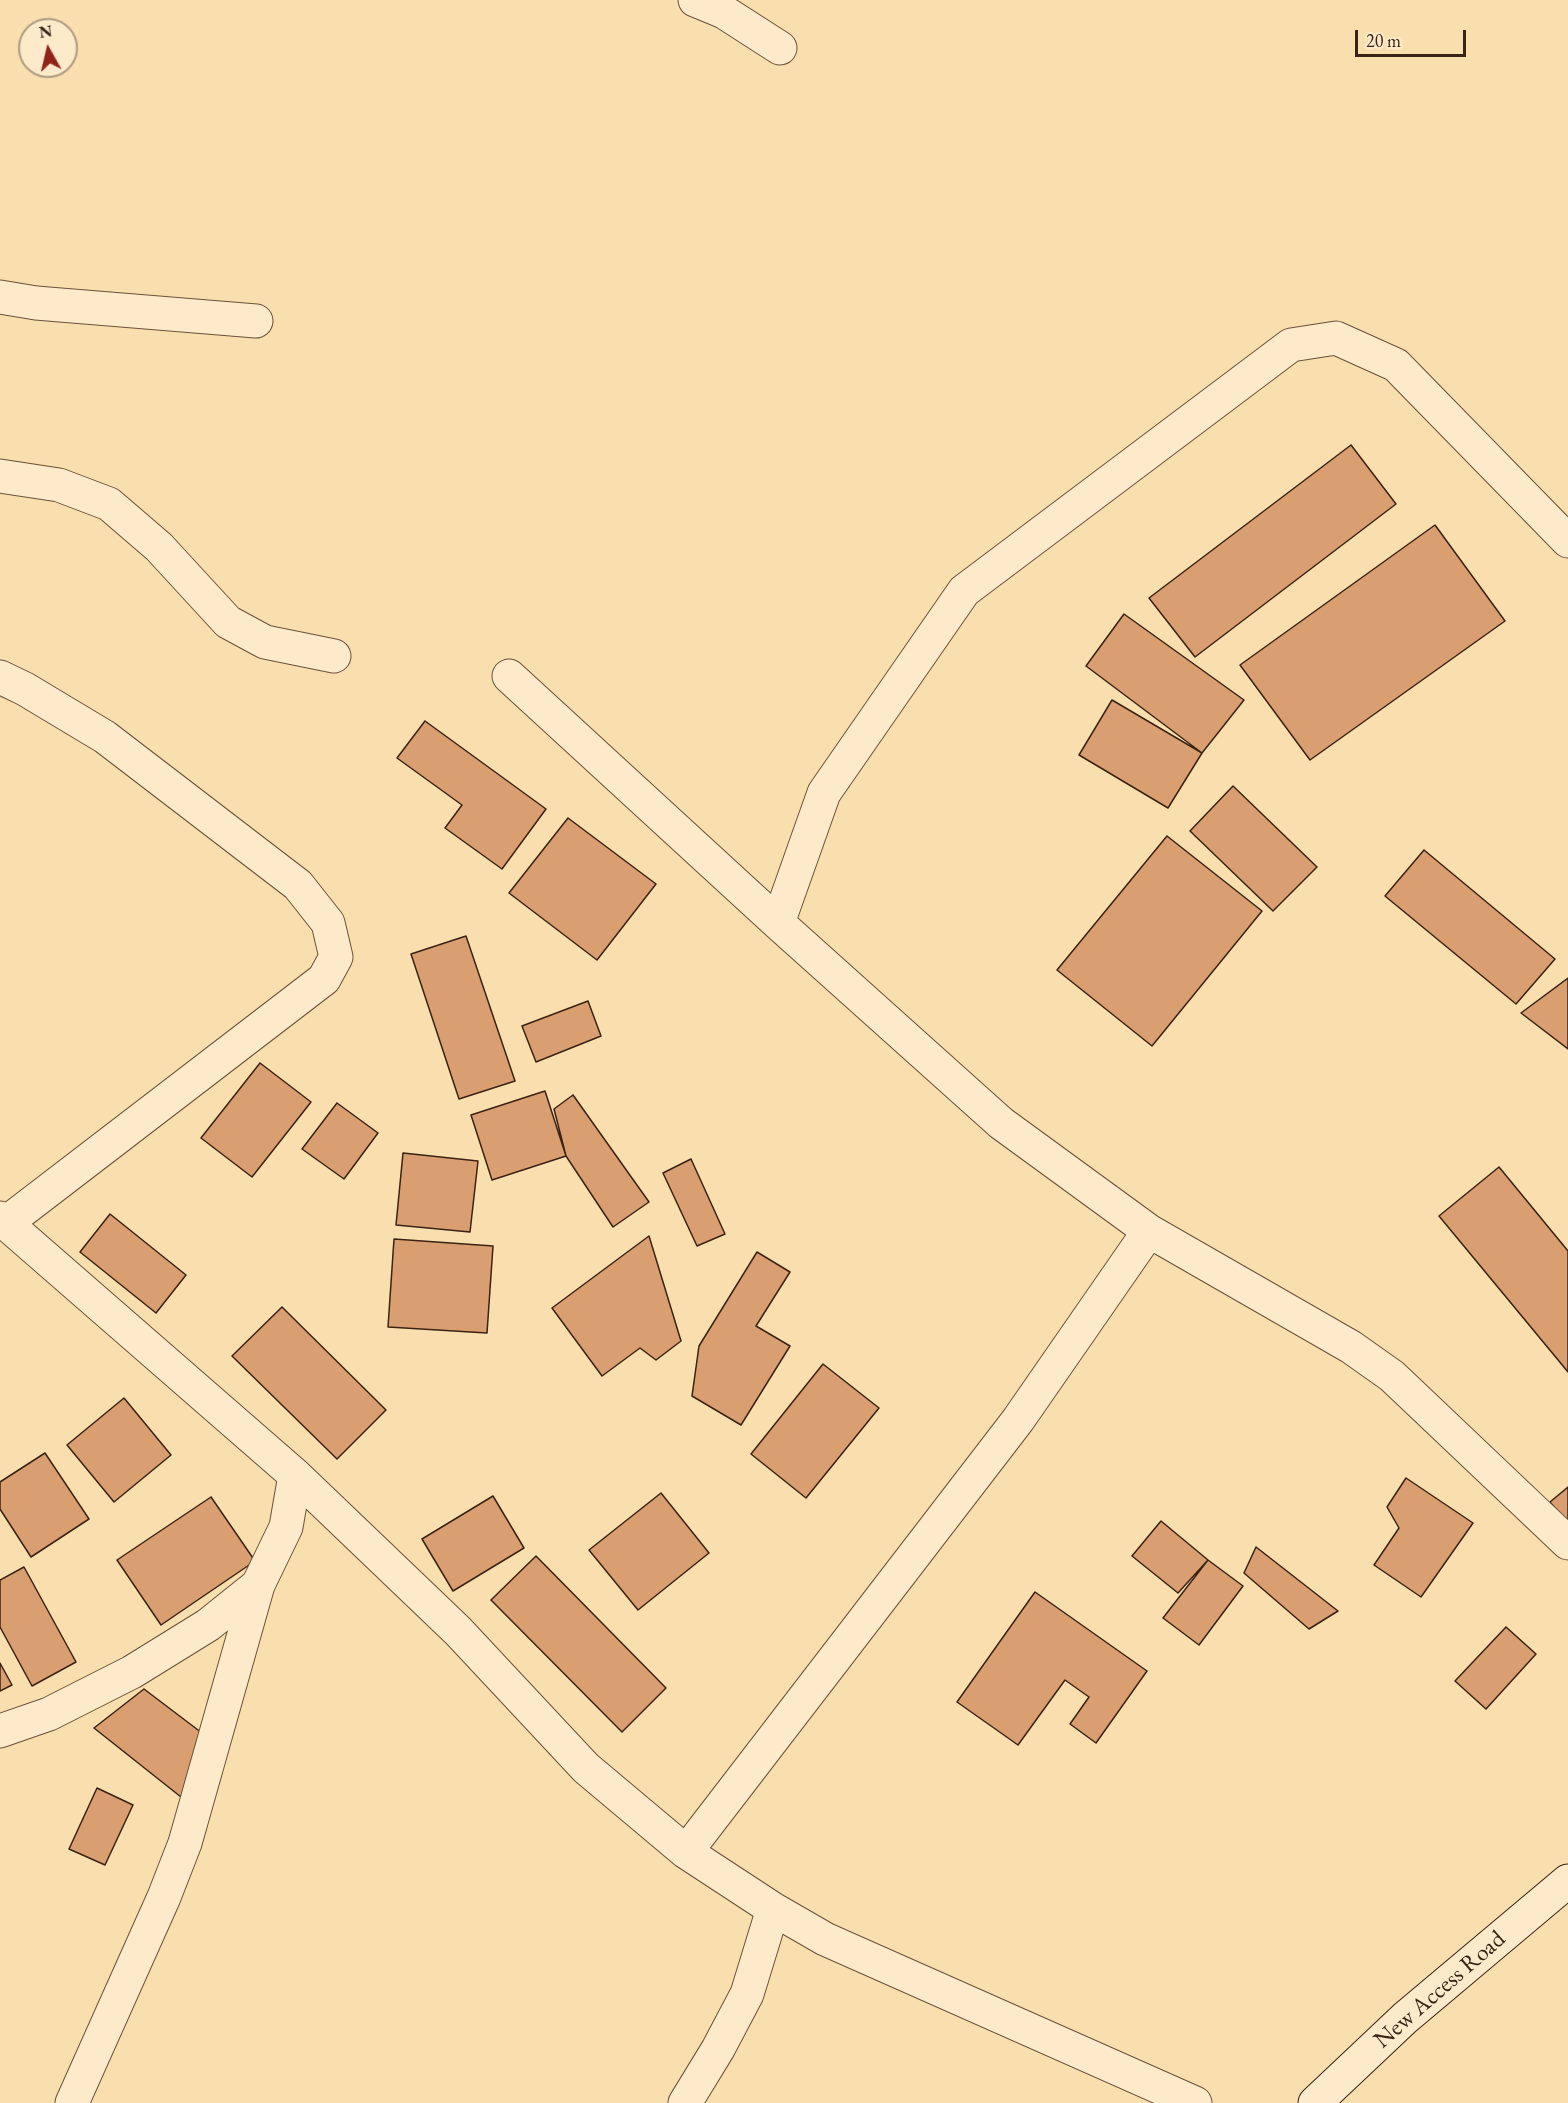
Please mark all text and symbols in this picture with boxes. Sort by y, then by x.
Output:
north arrow [18,18,78,78]
scale bar [1358,18,1469,56]
text: N [38,20,54,43]
text: 20 m [1366,29,1401,52]
street label: New Access Road [1368,1925,1512,2055]

